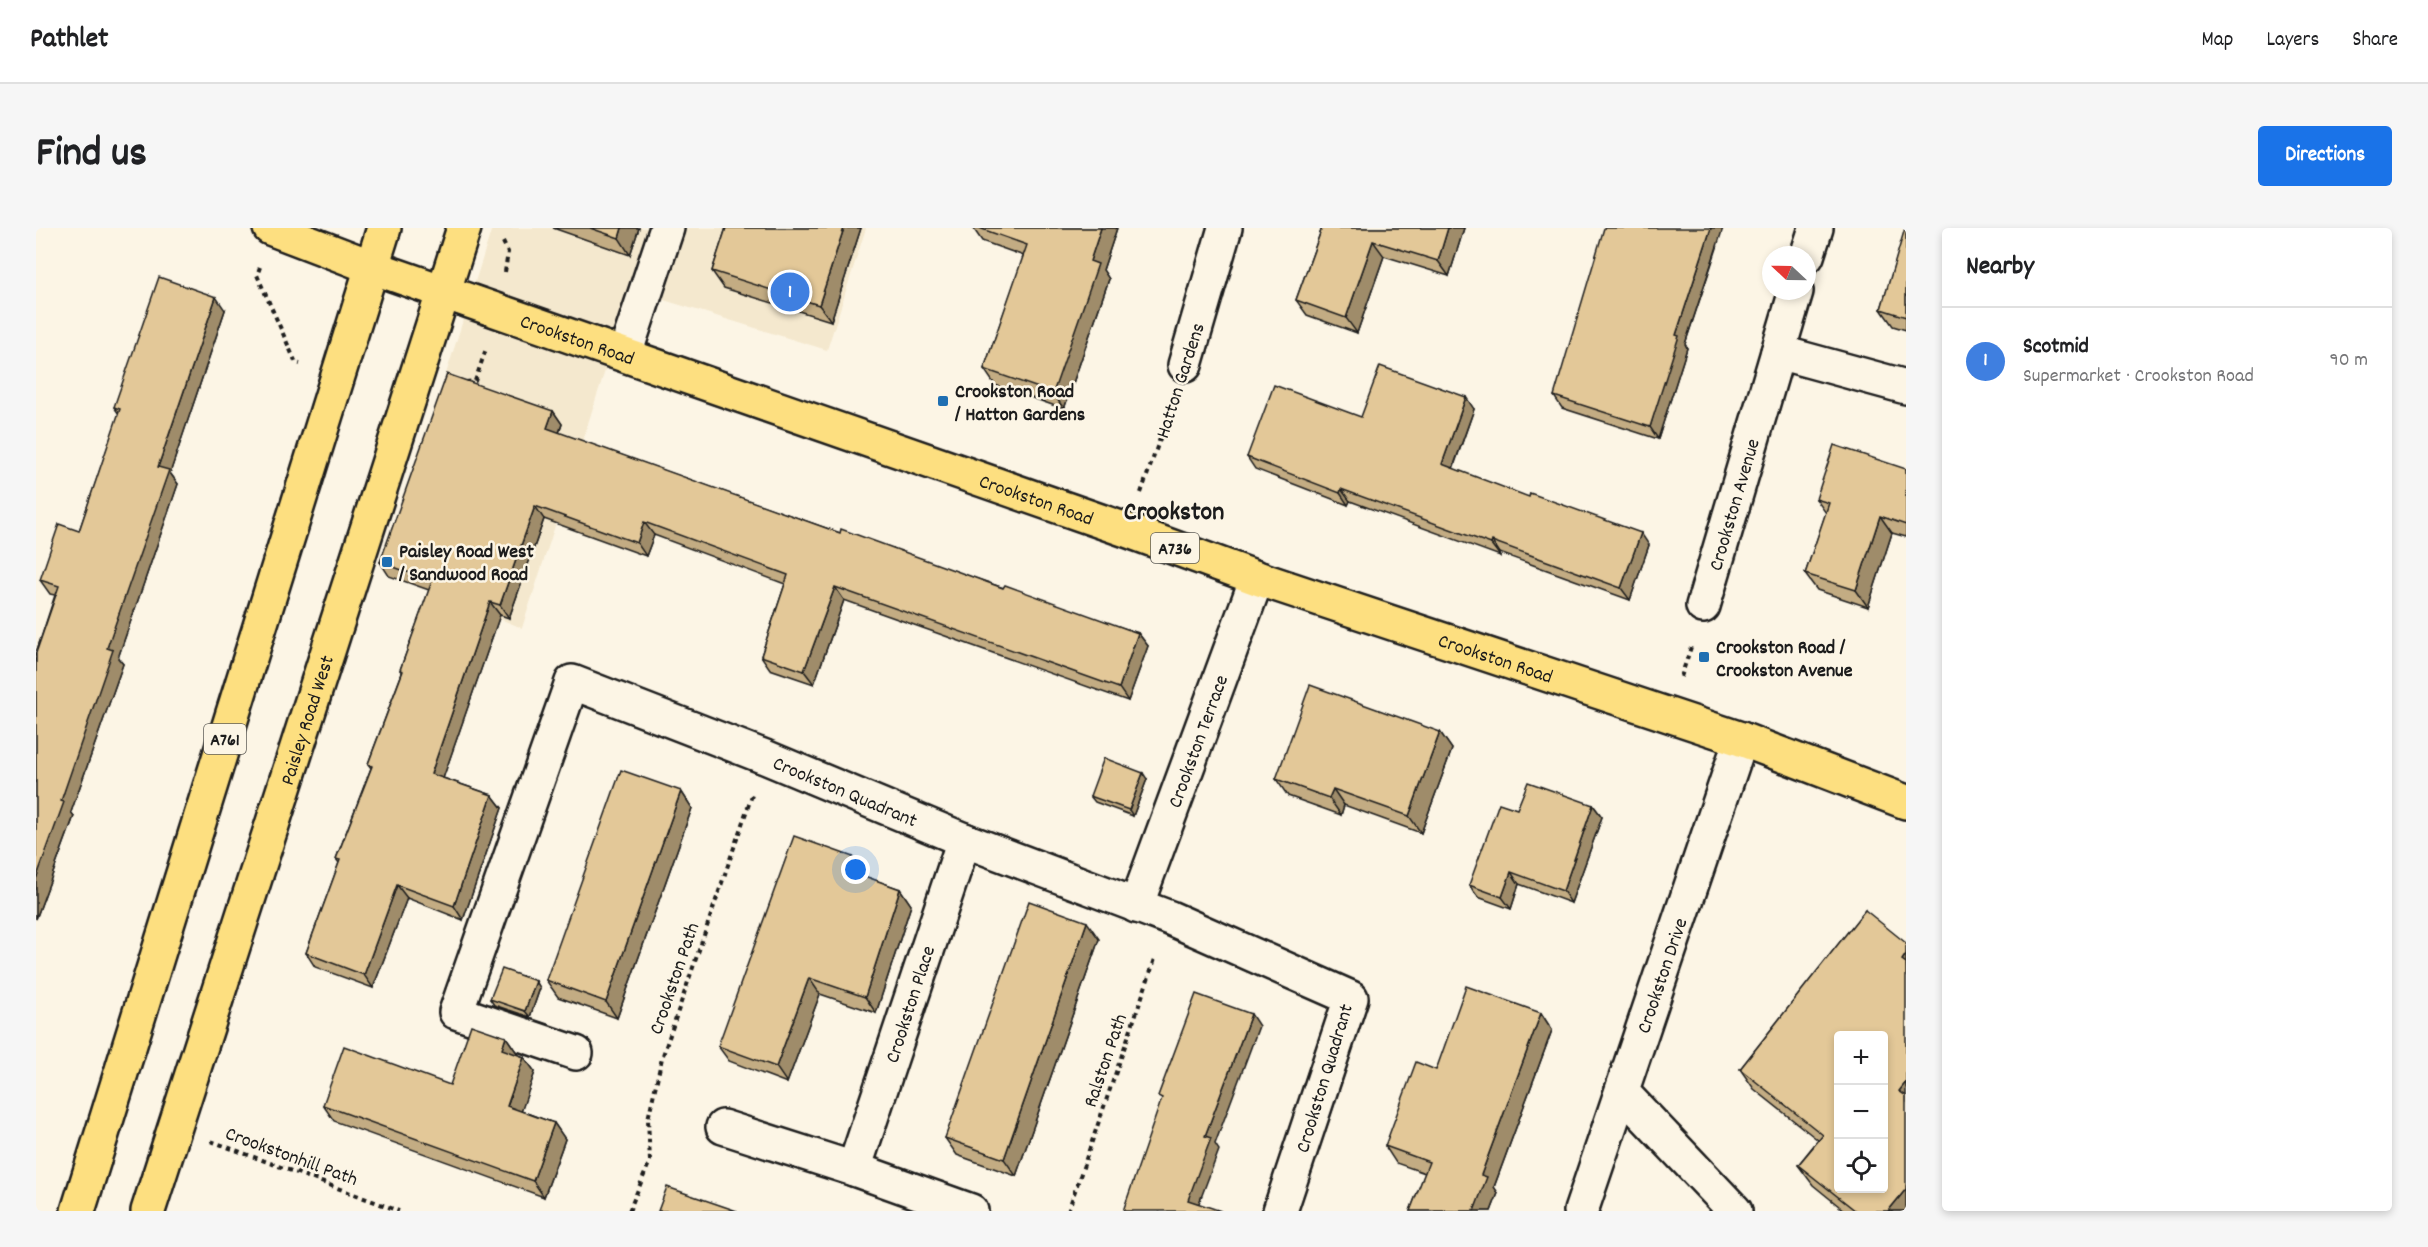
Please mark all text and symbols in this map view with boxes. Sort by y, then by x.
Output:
text: Pathlet [30,21,108,61]
text: Map [2202,26,2233,56]
text: Layers [2266,26,2319,56]
text: Share [2352,26,2398,56]
text: Find us [36,126,147,186]
button: Directions [2258,126,2392,186]
north arrow [1762,246,1816,300]
text: Nearby [1966,249,2034,286]
pin: 1 [770,270,810,314]
street label: Crookston Road [516,309,638,374]
street label: Hatton Gardens [1150,320,1214,442]
text: Scotmid [2023,332,2089,363]
text: 1 [1983,347,1988,375]
text: 90 m [2330,347,2368,375]
text: Supermarket · Crookston Road [2023,363,2254,391]
place label: Crookston Road / Hatton Gardens [954,379,1085,430]
marker: Crookston Road / Hatton Gardens [936,394,950,408]
street label: Crookston Avenue [1703,436,1769,575]
street label: Crookston Road [975,469,1097,534]
district label: Crookston [1124,495,1224,532]
road number: A736 [1151,533,1199,563]
place label: Paisley Road West / Sandwood Road [398,539,534,590]
marker: Paisley Road West / Sandwood Road [380,555,394,569]
street label: Crookston Road [1434,628,1556,692]
place label: Crookston Road / Crookston Avenue [1716,635,1853,686]
marker: Crookston Road / Crookston Avenue [1697,650,1711,664]
street label: Paisley Road West [275,652,343,789]
street label: Crookston Terrace [1162,671,1237,812]
road number: A761 [204,724,246,754]
street label: Crookston Quadrant [768,751,921,836]
your location [841,855,870,884]
street label: Crookston Drive [1631,914,1696,1038]
street label: Crookston Path [644,919,708,1039]
street label: Crookston Place [880,942,944,1067]
street label: Crookston Quadrant [1290,1001,1362,1157]
street label: Ralston Path [1078,1010,1136,1112]
map controls [1834,1031,1888,1193]
button: + [1834,1031,1888,1085]
button: − [1834,1085,1888,1139]
street label: Crookstonhill Path [221,1121,361,1195]
button: locate [1834,1139,1888,1193]

